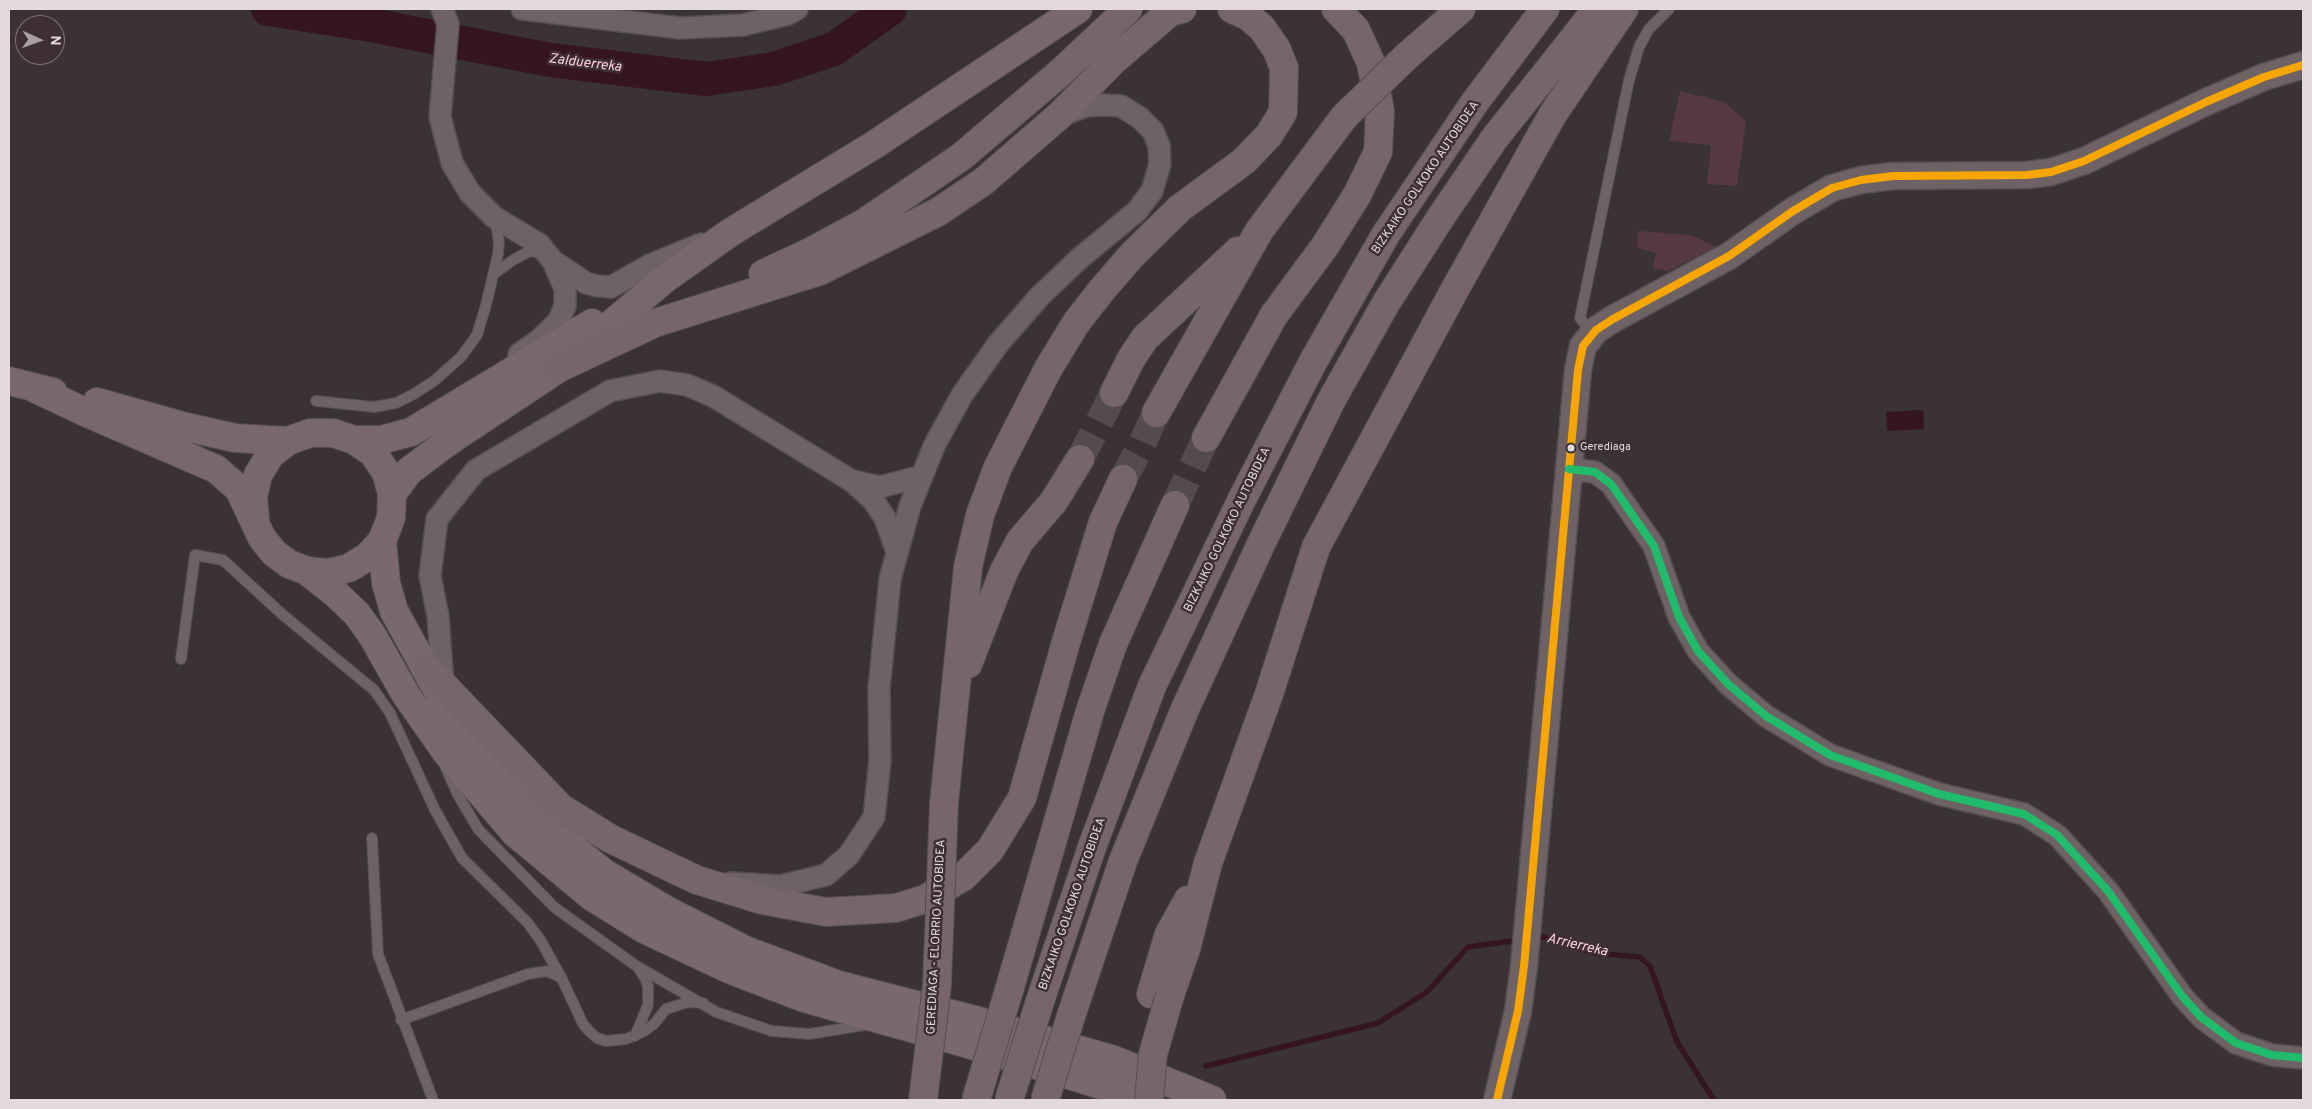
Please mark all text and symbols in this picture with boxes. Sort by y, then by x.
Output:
north arrow [15,15,65,65]
text: N [46,35,63,46]
water label: Zalduerreka [548,51,622,77]
street label: BIZKAIKO GOLKOKO AUTOBIDEA [1369,99,1483,257]
place label: Gerediaga [1580,441,1631,455]
marker: Gerediaga [1566,443,1576,453]
street label: BIZKAIKO GOLKOKO AUTOBIDEA [1182,445,1274,615]
street label: BIZKAIKO GOLKOKO AUTOBIDEA [1037,816,1109,992]
street label: GEREDIAGA - ELORRIO AUTOBIDEA [925,839,949,1035]
water label: Arrierreka [1545,931,1609,961]

